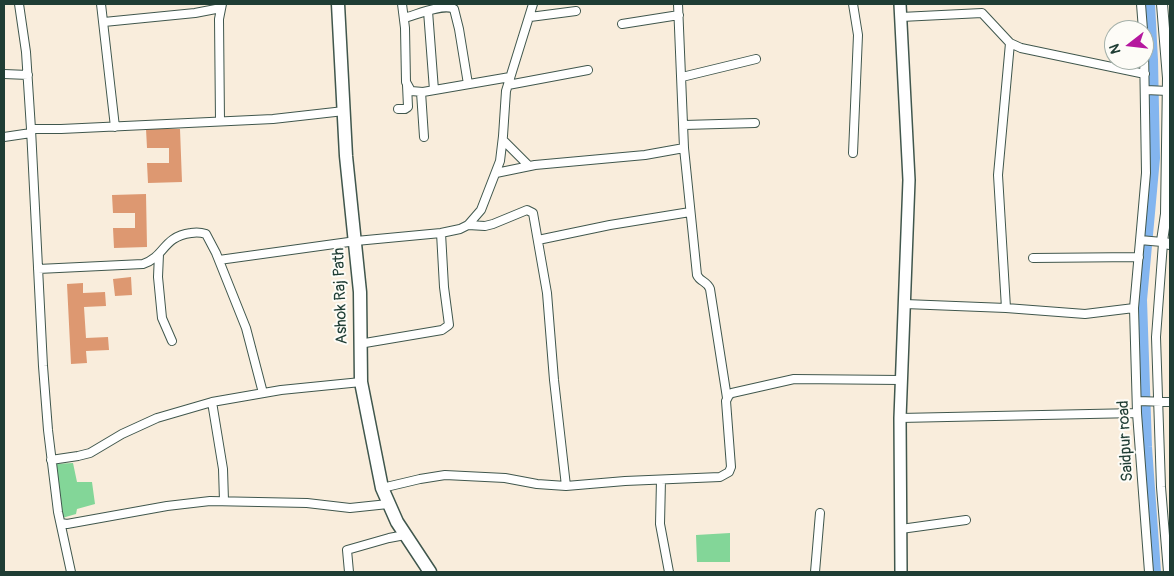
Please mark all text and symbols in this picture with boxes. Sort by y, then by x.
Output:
north arrow [1104,20,1154,70]
text: N [1106,42,1125,56]
street label: Ashok Raj Path [330,247,352,345]
street label: Saidpur road [1114,400,1138,482]

